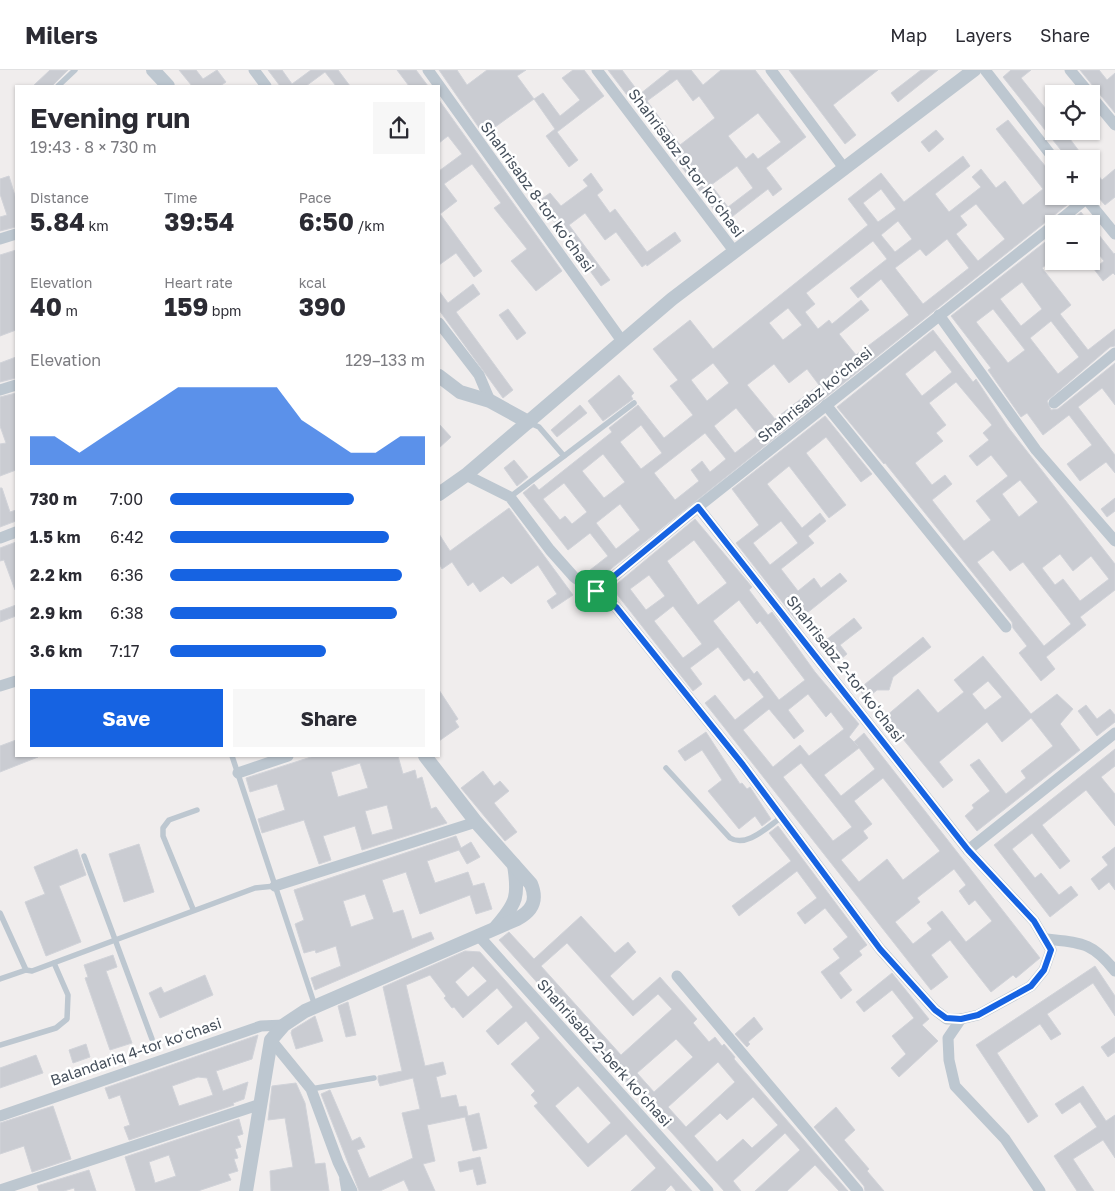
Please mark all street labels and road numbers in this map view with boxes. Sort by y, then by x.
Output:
street label: Shahrisabz 9-tor koʻchasi [625,85,749,240]
street label: Shahrisabz 8-tor koʻchasi [477,118,598,275]
street label: Shahrisabz koʻchasi [754,343,875,446]
street label: Shahrisabz 2-tor koʻchasi [783,592,909,745]
street label: Shahrisabz 2-berk koʻchasi [534,975,676,1130]
street label: Balandariq 4-tor koʻchasi [48,1013,223,1089]

